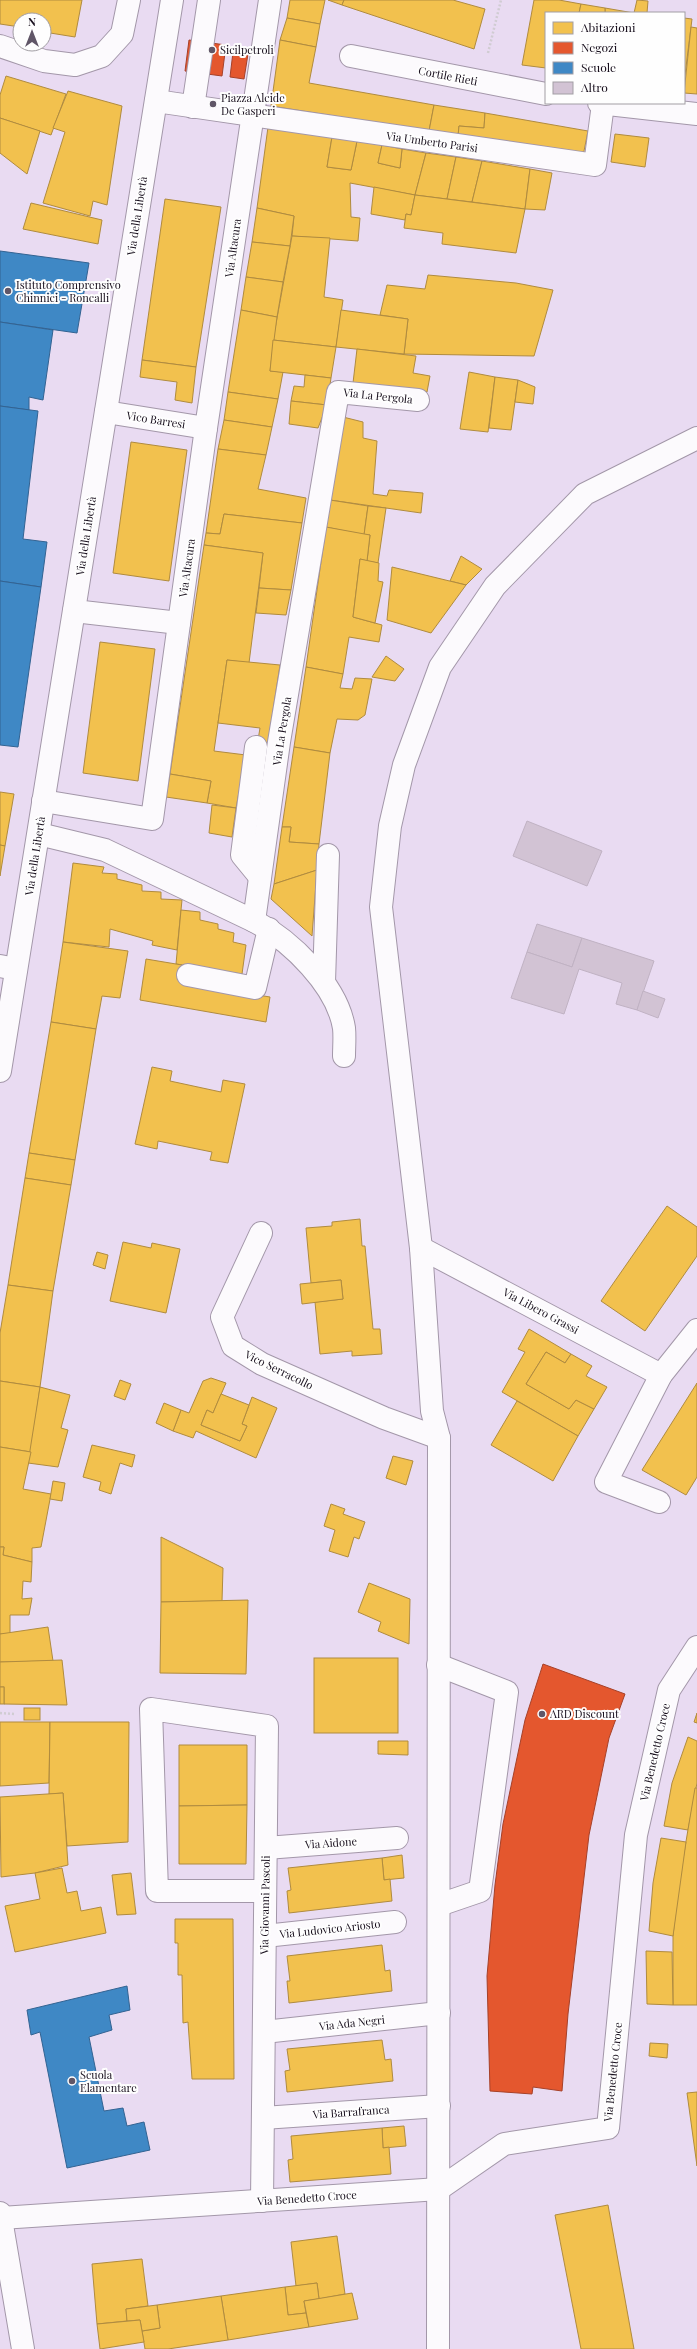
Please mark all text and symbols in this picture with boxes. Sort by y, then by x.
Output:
north arrow [12,12,52,52]
legend [545,12,685,104]
text: N [28,14,36,29]
text: Abitazioni [580,19,636,35]
text: Negozi [581,39,618,55]
place label: Sicilpetroli [220,42,274,57]
marker: Sicilpetroli [207,45,217,55]
text: Scuole [581,59,616,75]
street label: Cortile Rieti [417,62,479,89]
text: Altro [580,79,608,95]
place label: Piazza Alcide De Gasperi [221,90,285,118]
marker: Piazza Alcide De Gasperi [208,99,218,109]
street label: Via Umberto Parisi [384,128,479,155]
street label: Via della Libertà [123,175,150,258]
street label: Via Altacura [221,217,244,279]
place label: Istituto Comprensivo Chinnici - Roncalli [16,277,121,305]
marker: Istituto Comprensivo Chinnici - Roncalli [3,286,13,296]
street label: Via La Pergola [342,384,414,407]
street label: Vico Barresi [124,407,187,432]
street label: Via della Libertà [72,495,99,578]
street label: Via Altacura [175,537,198,599]
street label: Via La Pergola [269,695,294,767]
street label: Via della Libertà [21,815,48,898]
street label: Via Libero Grassi [500,1284,582,1337]
street label: Vico Serracollo [242,1346,316,1393]
street label: Via Benedetto Croce [636,1701,673,1803]
place label: ARD Discount [549,1706,619,1721]
marker: ARD Discount [537,1709,547,1719]
street label: Via Aidone [303,1833,358,1852]
street label: Via Giovanni Pascoli [256,1855,273,1956]
street label: Via Ludovico Ariosto [278,1916,381,1941]
street label: Via Ada Negri [317,2012,386,2034]
street label: Via Benedetto Croce [600,2021,625,2123]
place label: Scuola Elamentare [80,2067,137,2095]
marker: Scuola Elamentare [67,2076,77,2086]
street label: Via Barrafranca [311,2101,390,2122]
street label: Via Benedetto Croce [256,2187,358,2209]

